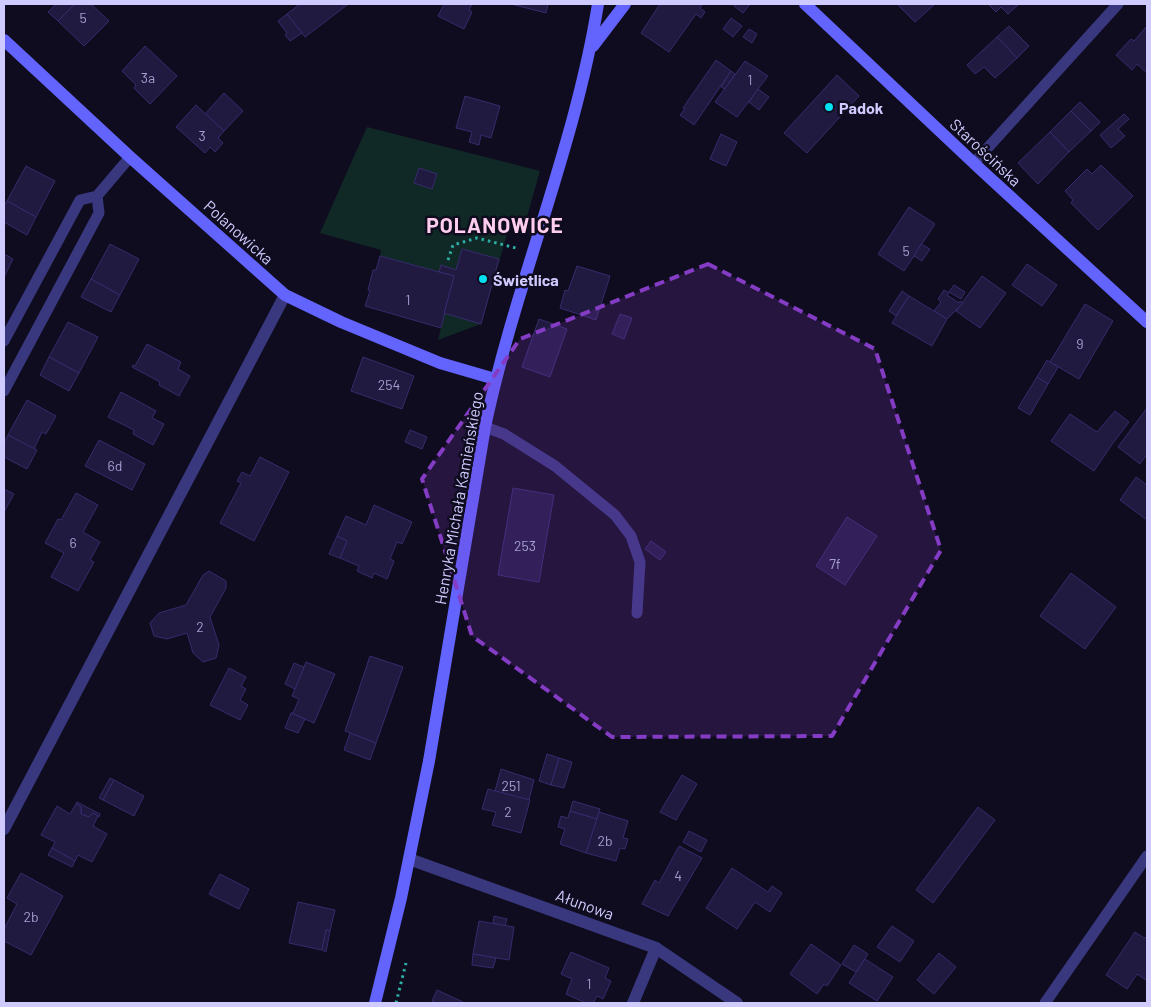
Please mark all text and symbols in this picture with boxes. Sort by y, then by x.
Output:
house number: 5 [79,9,87,26]
house number: 3a [141,69,155,86]
house number: 1 [748,71,752,88]
place label: Padok [839,98,884,117]
marker: Padok [823,101,835,113]
street label: Starościńska [946,114,1026,190]
house number: 3 [198,127,206,144]
street label: Polanowicka [200,196,278,268]
district label: POLANOWICE [426,212,564,237]
house number: 5 [902,242,910,259]
place label: Świetlica [493,270,559,289]
marker: Świetlica [477,273,489,285]
house number: 1 [406,291,410,308]
house number: 9 [1076,335,1084,352]
house number: 254 [378,376,400,393]
street label: Henryka Michała Kamieńskiego [430,390,486,606]
house number: 6d [108,457,122,474]
house number: 6 [69,534,77,551]
house number: 253 [514,537,536,554]
house number: 7f [829,555,841,572]
house number: 2 [196,618,204,635]
house number: 251 [501,777,521,794]
house number: 2 [504,803,512,820]
house number: 2b [597,832,613,849]
house number: 4 [674,867,682,884]
street label: Ałunowa [553,885,617,923]
house number: 2b [23,908,39,925]
house number: 1 [587,975,591,992]

